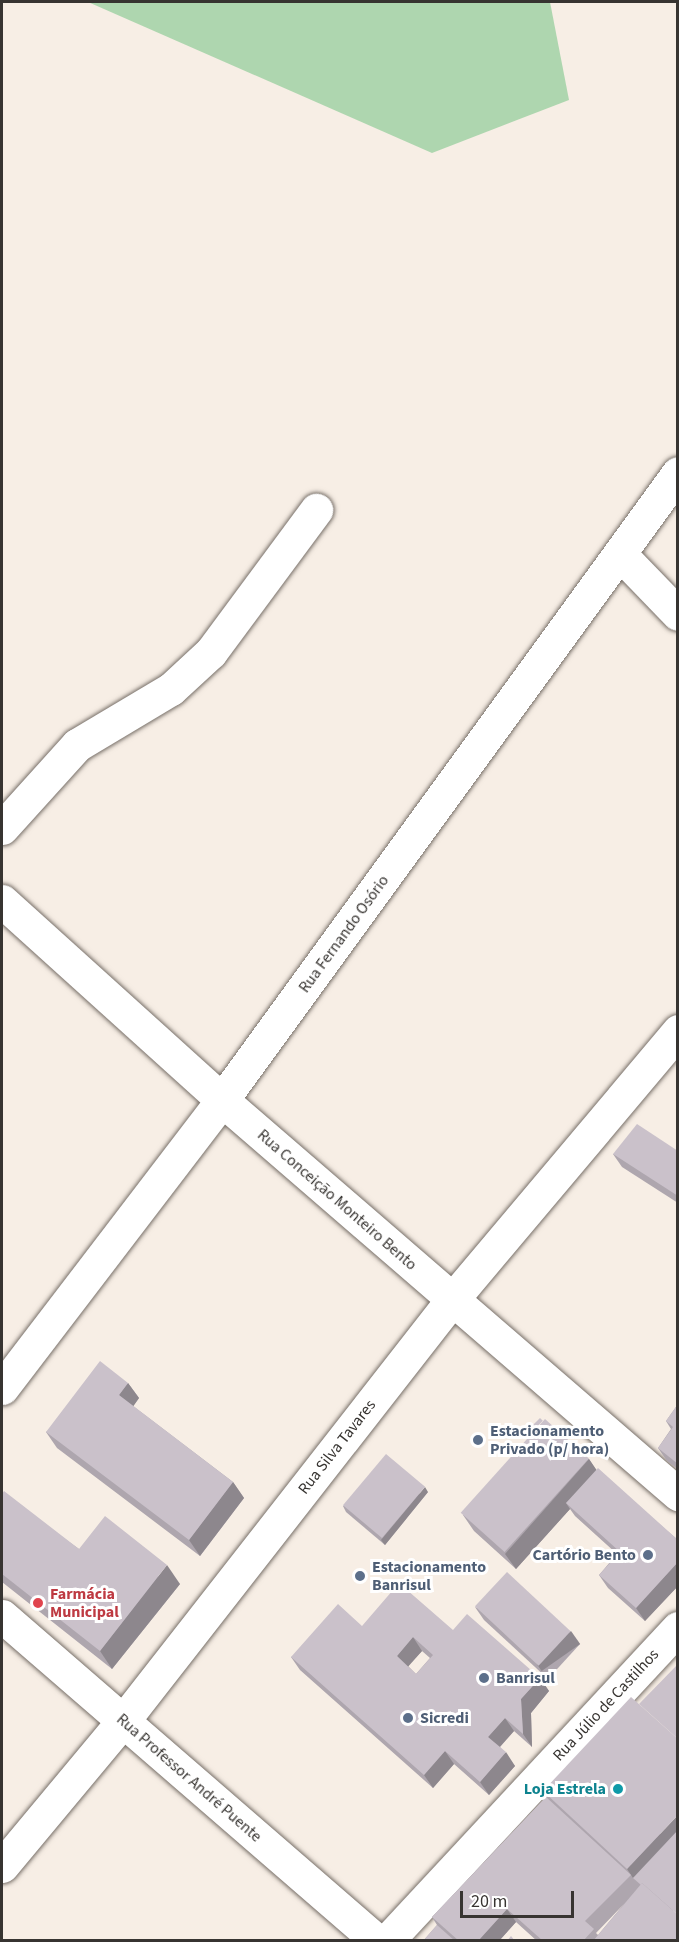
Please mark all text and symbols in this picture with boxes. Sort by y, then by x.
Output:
street label: Rua Fernando Osório [295,871,393,997]
street label: Rua Conceição Monteiro Bento [253,1126,421,1274]
street label: Rua Silva Tavares [294,1396,380,1498]
place label: Estacionamento Privado (p/ hora) [490,1421,609,1459]
marker: Estacionamento Privado (p/ hora) [471,1433,485,1447]
place label: Cartório Bento [532,1545,636,1565]
marker: Cartório Bento [641,1548,655,1562]
place label: Estacionamento Banrisul [372,1557,486,1595]
marker: Estacionamento Banrisul [353,1569,367,1583]
place label: Farmácia Municipal [50,1584,119,1622]
marker: Farmácia Municipal [31,1596,45,1610]
street label: Rua Júlio de Castilhos [549,1645,663,1765]
place label: Banrisul [496,1668,555,1688]
marker: Banrisul [477,1671,491,1685]
place label: Sicredi [420,1708,469,1728]
street label: Rua Professor André Puente [113,1710,265,1846]
marker: Sicredi [401,1711,415,1725]
place label: Loja Estrela [524,1779,606,1799]
marker: Loja Estrela [611,1782,625,1796]
scale bar [463,1879,577,1917]
text: 20 m [471,1889,507,1914]

